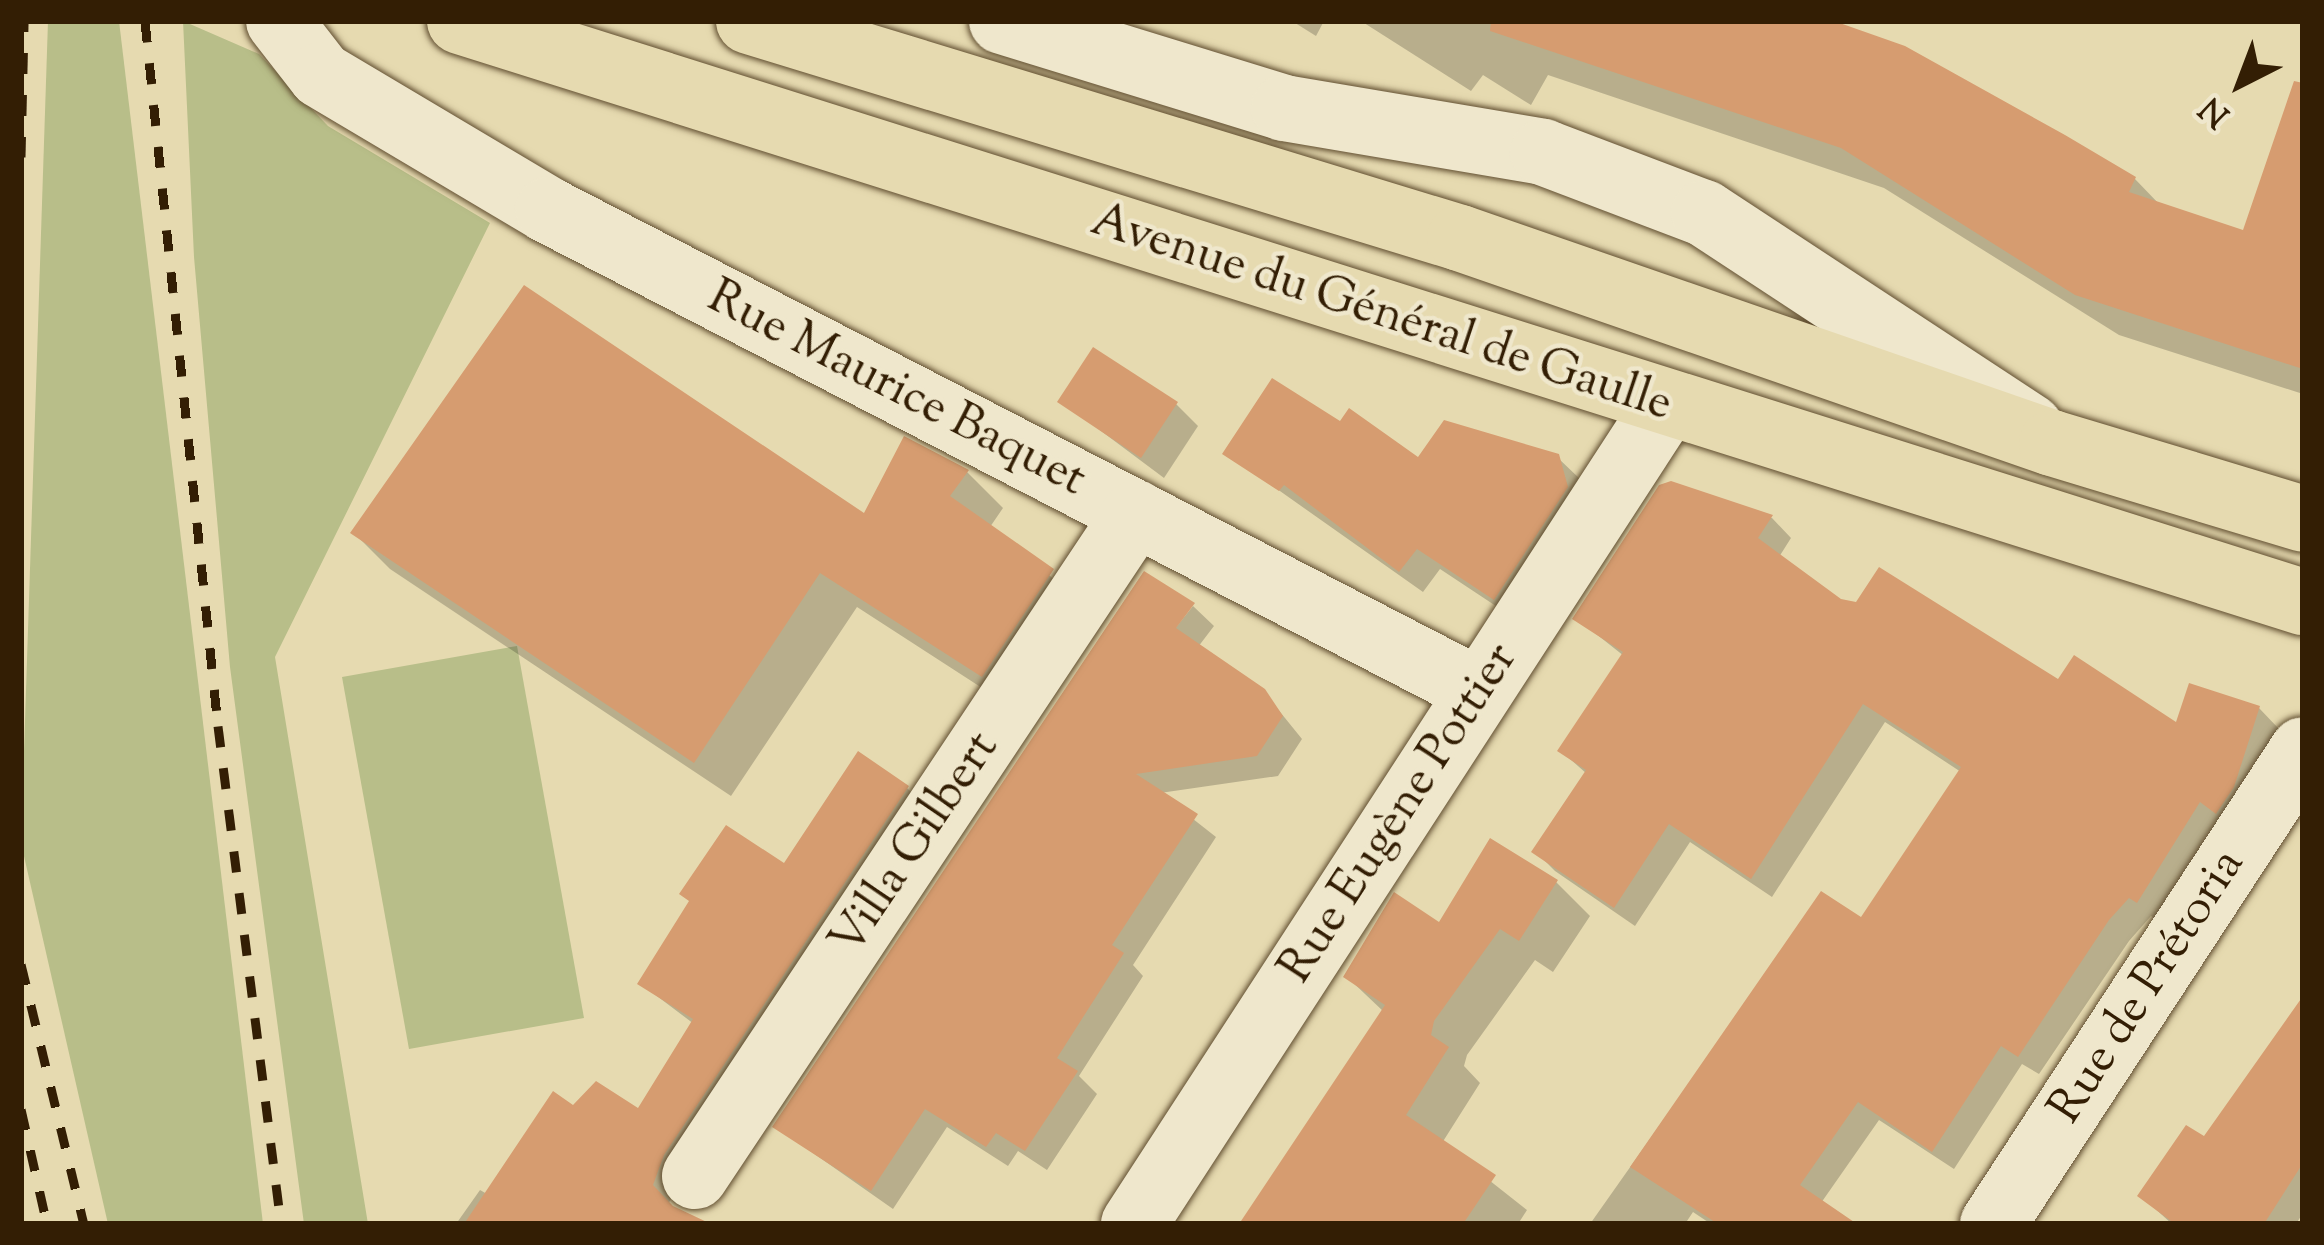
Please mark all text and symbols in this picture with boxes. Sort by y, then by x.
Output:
north arrow [2180,24,2300,144]
text: N [2190,84,2242,137]
street label: Avenue du Général de Gaulle [1083,193,1679,435]
street label: Rue Maurice Baquet [697,270,1095,510]
street label: Rue Eugène Pottier [1269,633,1531,995]
street label: Villa Gilbert [820,722,1012,968]
street label: Rue de Prétoria [2038,839,2258,1135]

